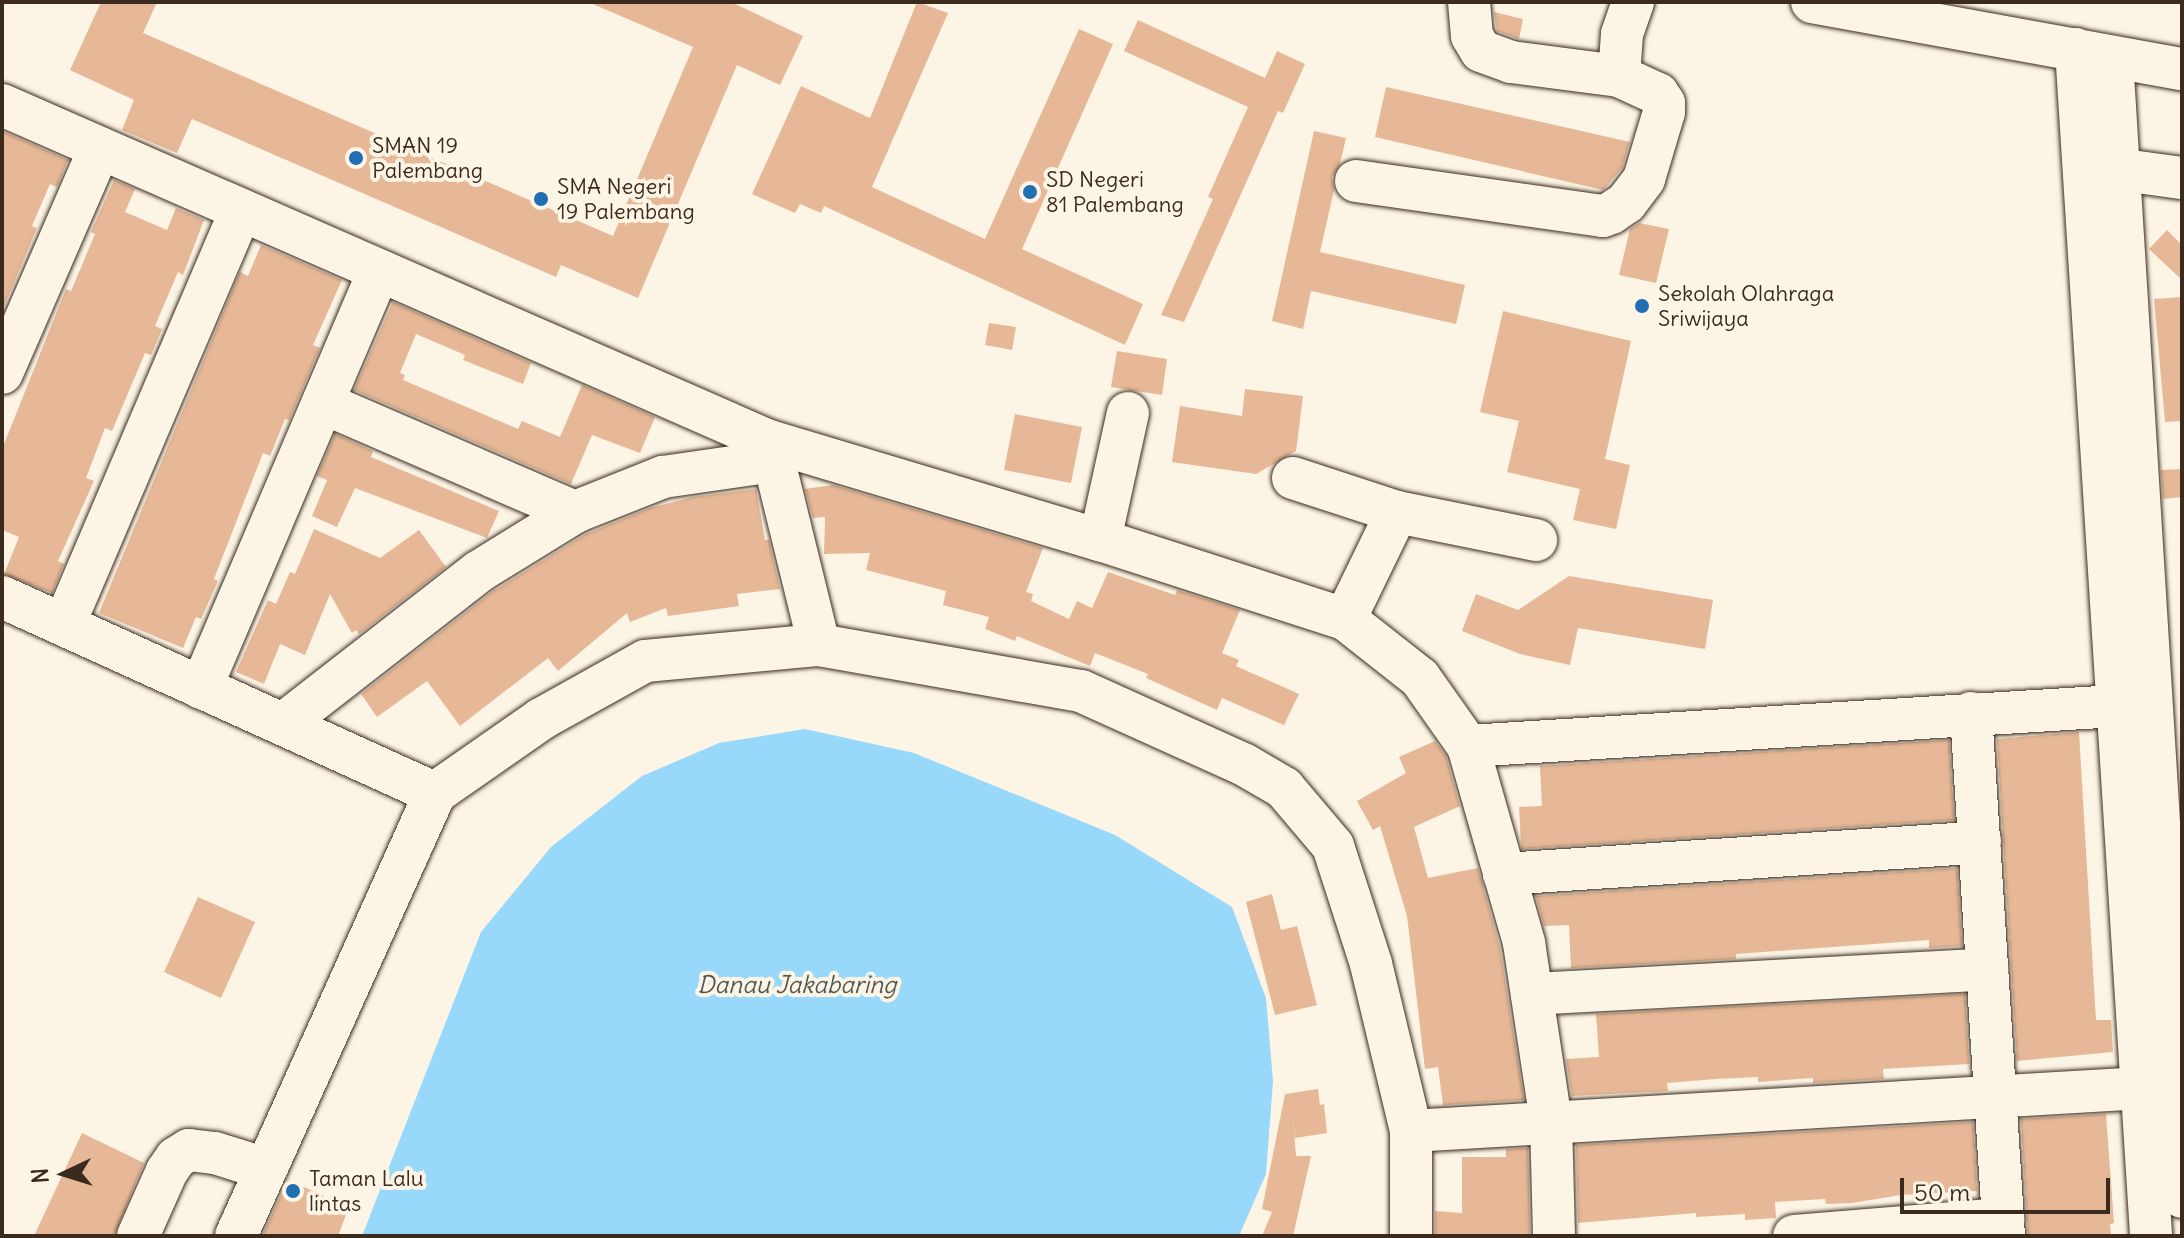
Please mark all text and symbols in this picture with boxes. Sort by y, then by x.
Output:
place label: SMAN 19 Palembang [372,132,483,184]
marker: SMAN 19 Palembang [347,149,365,167]
place label: SD Negeri 81 Palembang [1046,166,1184,218]
place label: SMA Negeri 19 Palembang [557,173,695,224]
marker: SD Negeri 81 Palembang [1021,183,1039,201]
marker: SMA Negeri 19 Palembang [532,190,550,208]
place label: Sekolah Olahraga Sriwijaya [1658,280,1834,332]
marker: Sekolah Olahraga Sriwijaya [1633,297,1651,315]
water label: Danau Jakabaring [698,971,896,999]
north arrow [24,1134,104,1214]
scale bar [1904,1162,2114,1212]
place label: Taman Lalu lintas [309,1165,424,1216]
text: N [26,1167,55,1184]
text: 50 m [1914,1177,1970,1207]
marker: Taman Lalu lintas [284,1182,302,1200]

